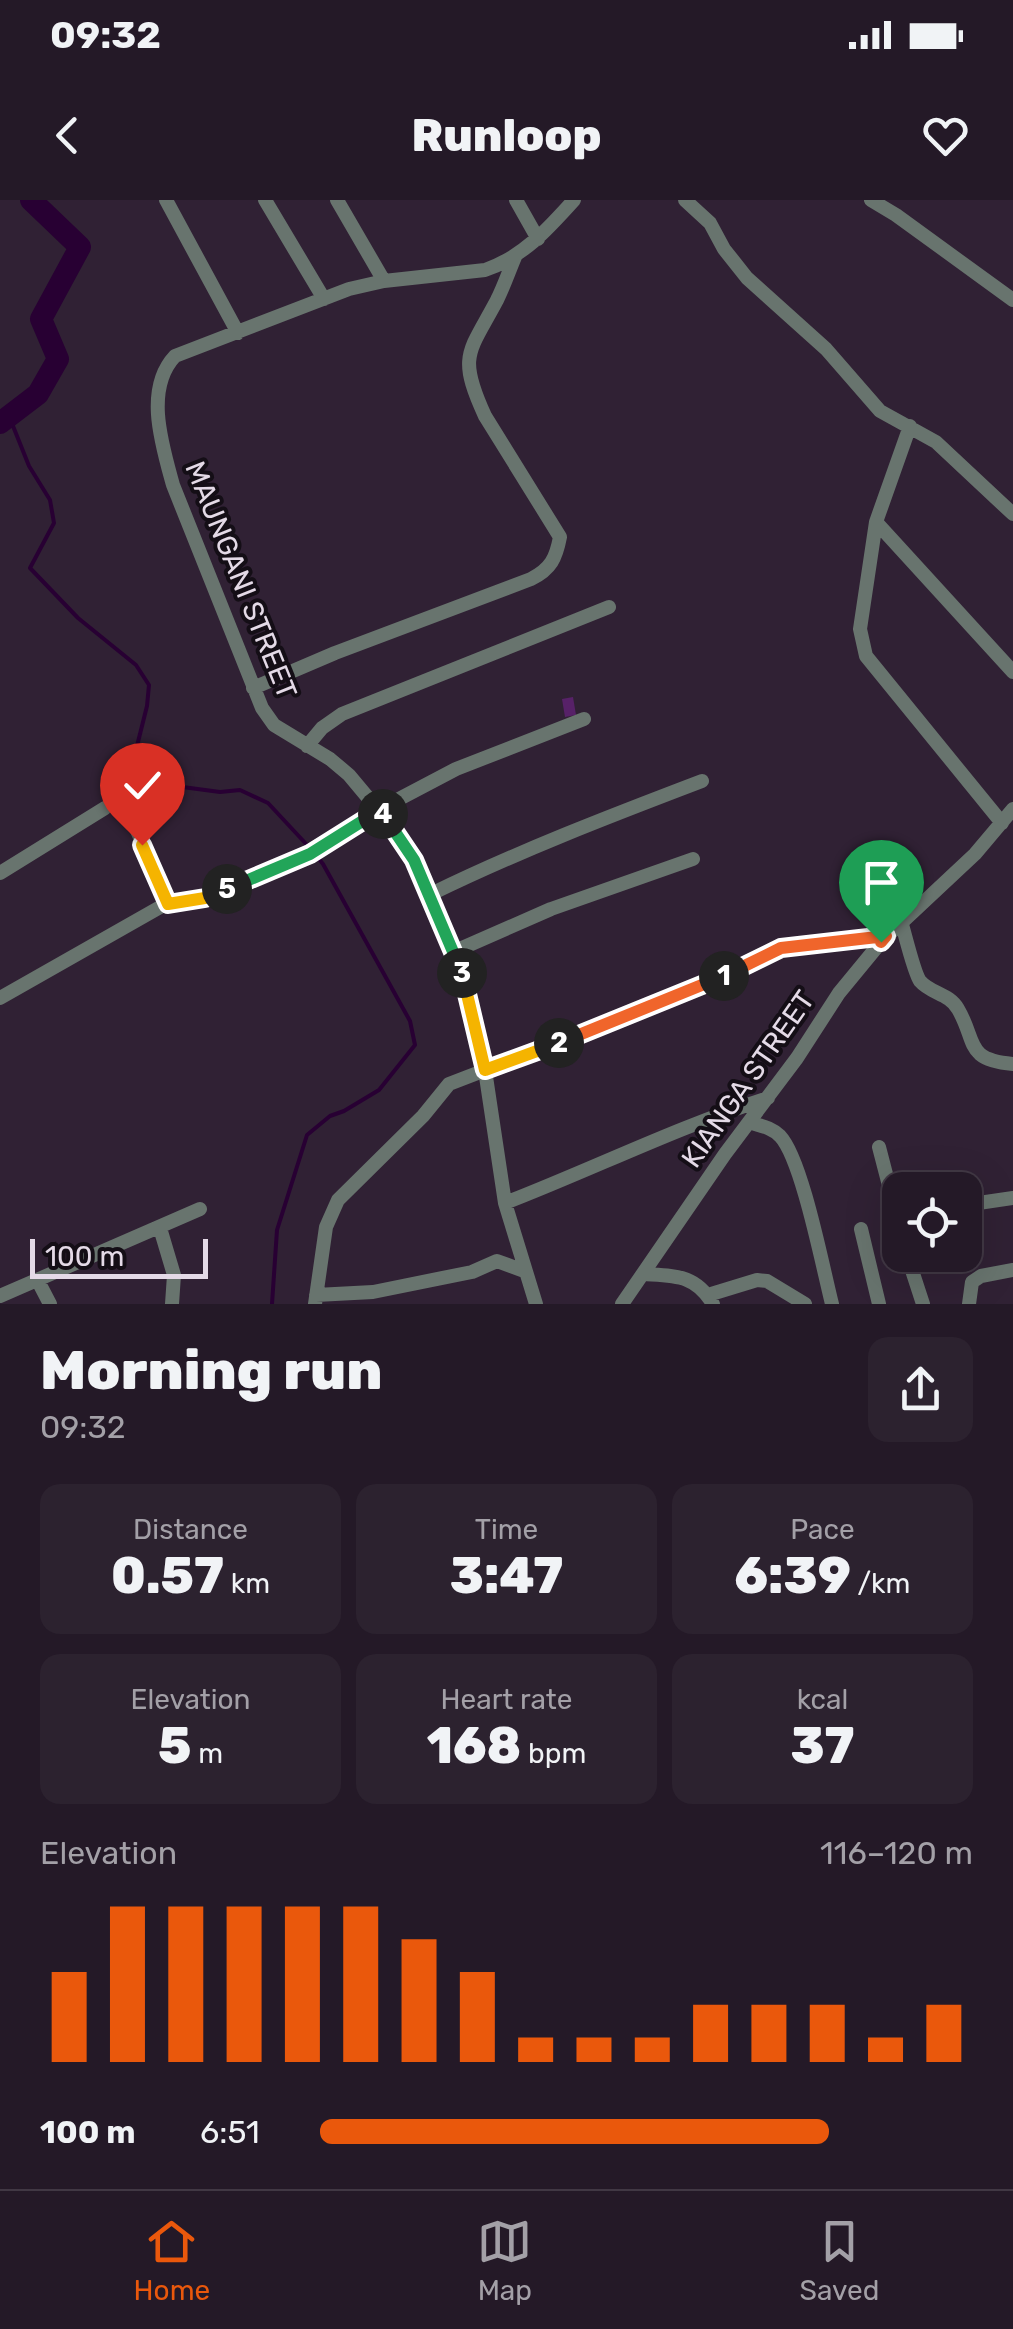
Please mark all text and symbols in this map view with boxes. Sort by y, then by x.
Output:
text: 09:32 [50,12,161,58]
icon: back [40,108,95,163]
icon: heart [918,108,973,163]
text: Runloop [411,109,602,162]
street label: MAUNGANI STREET [178,457,304,703]
pin [100,743,185,846]
icon: check [115,758,170,813]
pin: 4 [358,789,408,839]
text: 4 [373,797,393,830]
pin [839,840,924,943]
icon: arrive [854,855,909,910]
pin: 5 [202,864,252,914]
text: 5 [218,872,236,905]
pin: 3 [437,948,487,998]
pin: 1 [699,951,749,1001]
text: 3 [453,956,471,989]
text: 1 [717,959,731,992]
street label: KIANGA STREET [675,984,821,1174]
pin: 2 [534,1018,584,1068]
text: 2 [550,1026,568,1059]
map controls [882,1172,982,1272]
button: locate [882,1172,982,1272]
scale bar [30,1234,208,1278]
text: 100 m [45,1240,124,1273]
button: share [868,1337,973,1442]
text: Morning run [40,1338,382,1403]
text: 09:32 [40,1408,126,1446]
text: Distance [133,1513,248,1546]
text: Time [475,1513,538,1546]
text: Pace [790,1513,855,1546]
text: 0.57 [111,1546,224,1606]
text: 3:47 [450,1546,563,1606]
text: 6:39 [735,1546,851,1606]
text: km [224,1567,270,1600]
text: /km [851,1567,910,1600]
text: Elevation [131,1683,250,1716]
text: Heart rate [441,1683,572,1716]
text: kcal [797,1683,848,1716]
text: 5 [158,1716,191,1776]
text: 168 [427,1716,521,1776]
text: 37 [790,1716,855,1776]
text: m [191,1737,223,1770]
text: bpm [521,1737,586,1770]
text: Elevation [40,1834,177,1872]
text: 116–120 m [820,1834,973,1872]
text: 100 m [40,2113,136,2151]
text: 6:51 [200,2113,260,2151]
tab: Home [134,2214,210,2307]
tab: Map [477,2214,532,2307]
tab: Saved [799,2214,879,2307]

